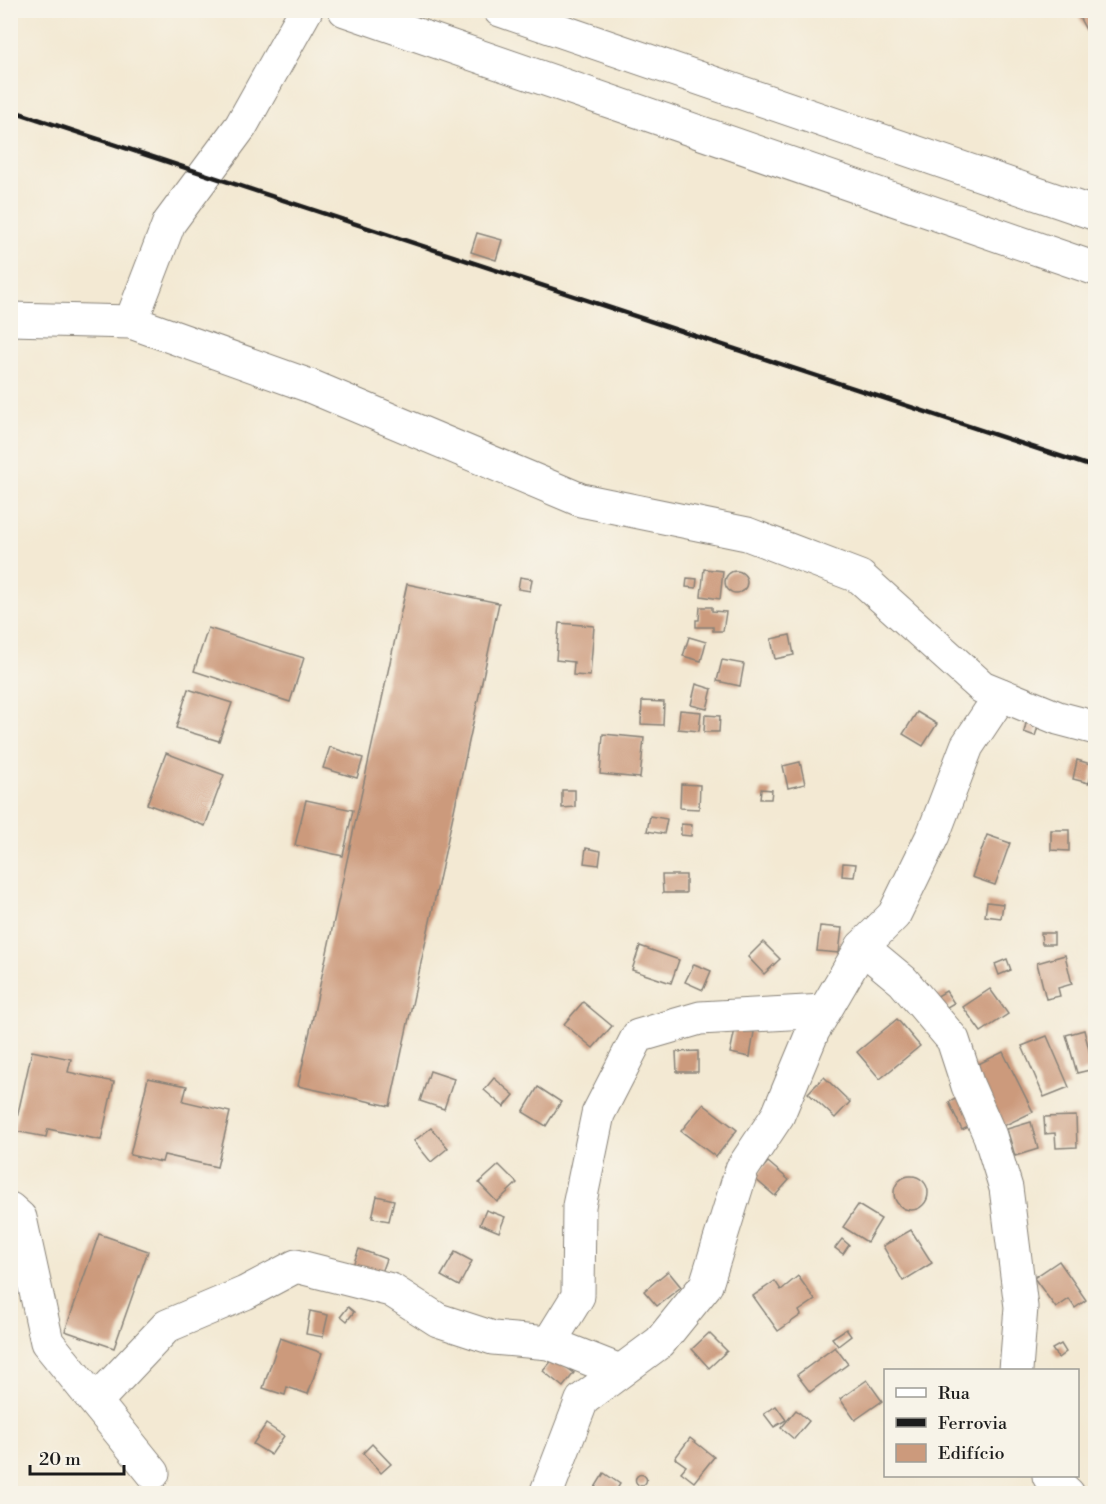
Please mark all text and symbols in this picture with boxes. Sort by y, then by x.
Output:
legend [884,1369,1079,1477]
text: Rua [938,1382,971,1405]
text: Ferrovia [938,1412,1008,1435]
scale bar [30,1438,124,1476]
text: Edifício [938,1442,1005,1465]
text: 20 m [39,1448,81,1471]

